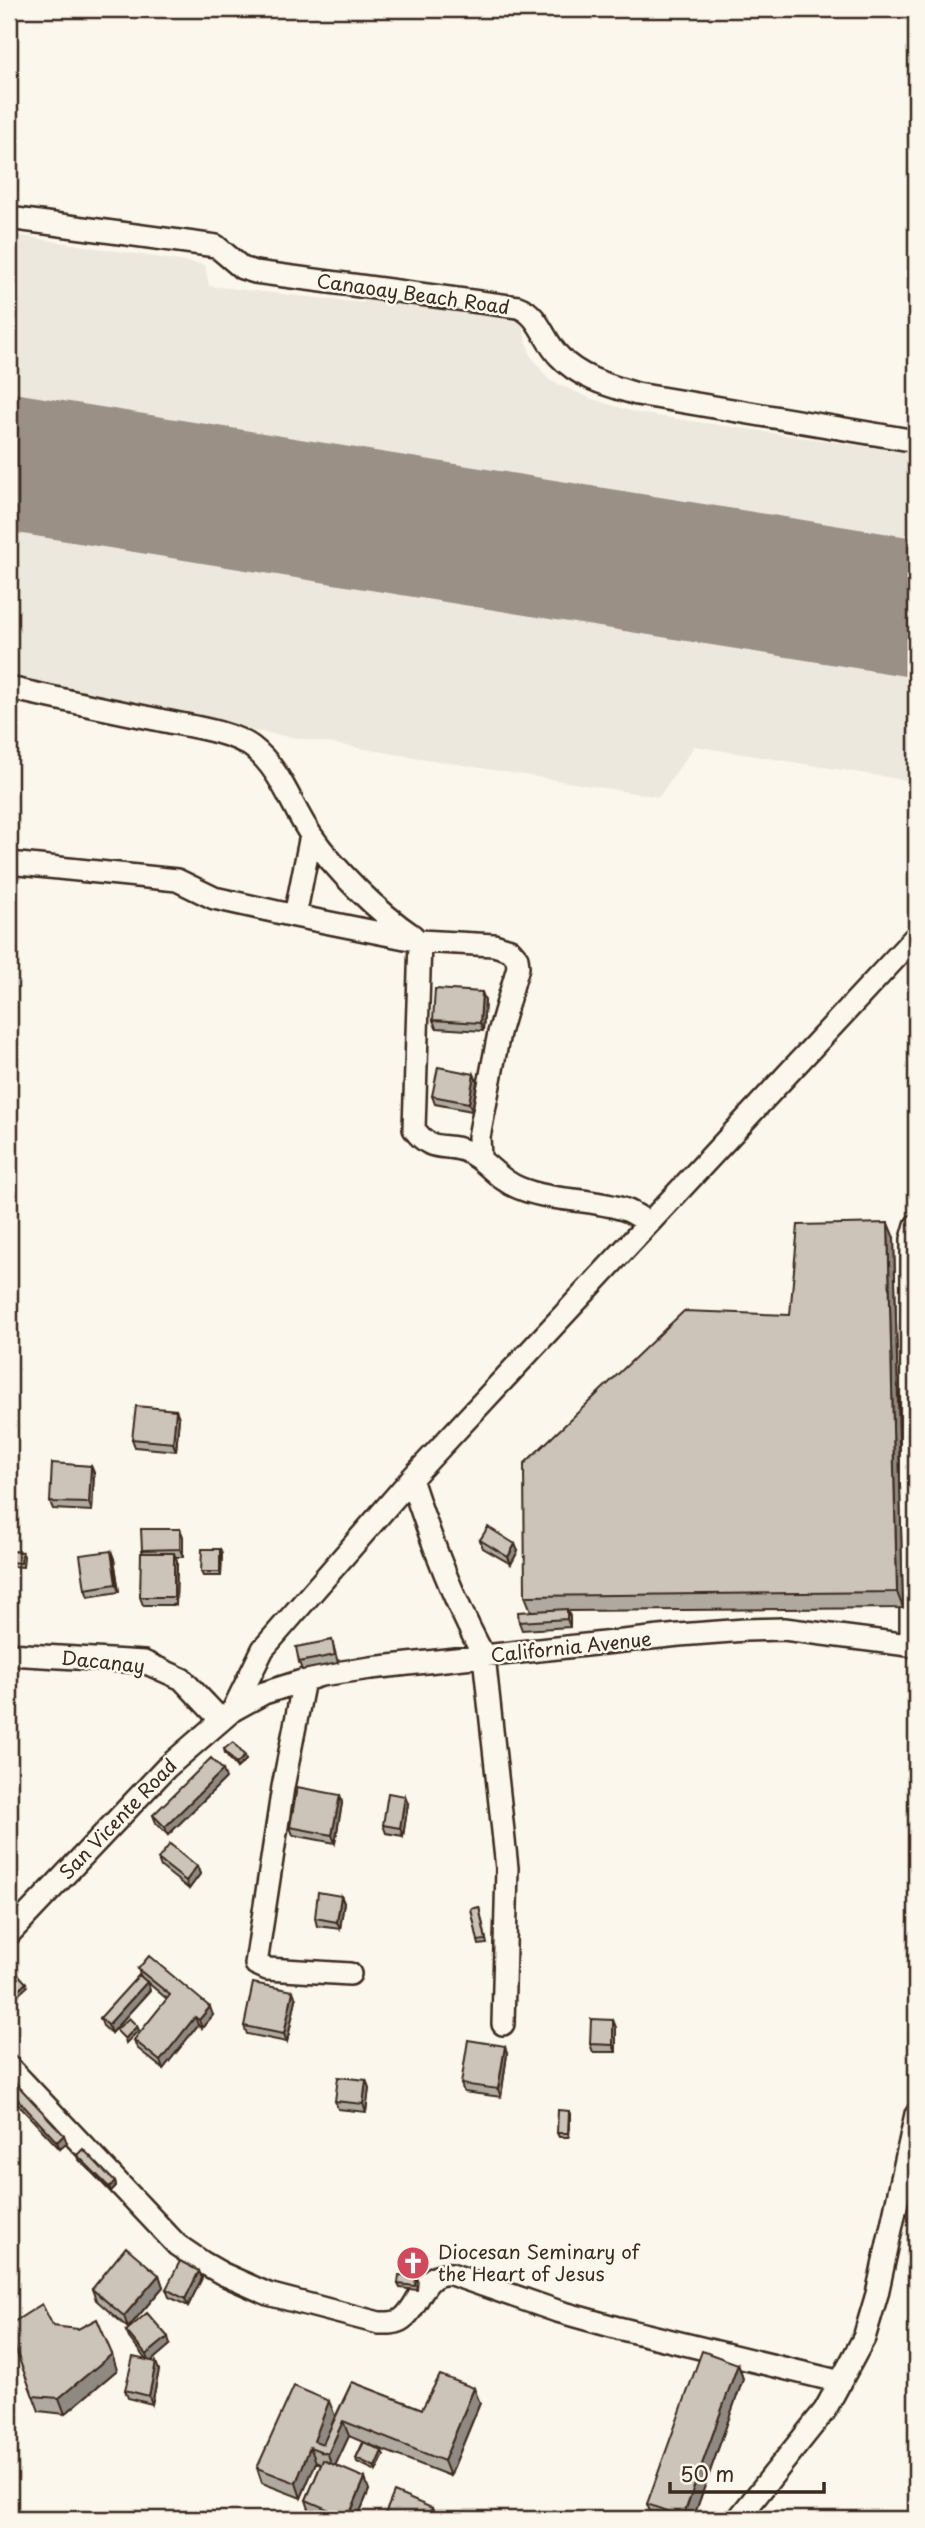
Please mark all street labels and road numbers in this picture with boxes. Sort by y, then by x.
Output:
street label: Canaoay Beach Road [315,266,511,320]
street label: California Avenue [489,1624,653,1668]
street label: Dacanay [60,1643,146,1679]
street label: San Vicente Road [52,1751,183,1885]

